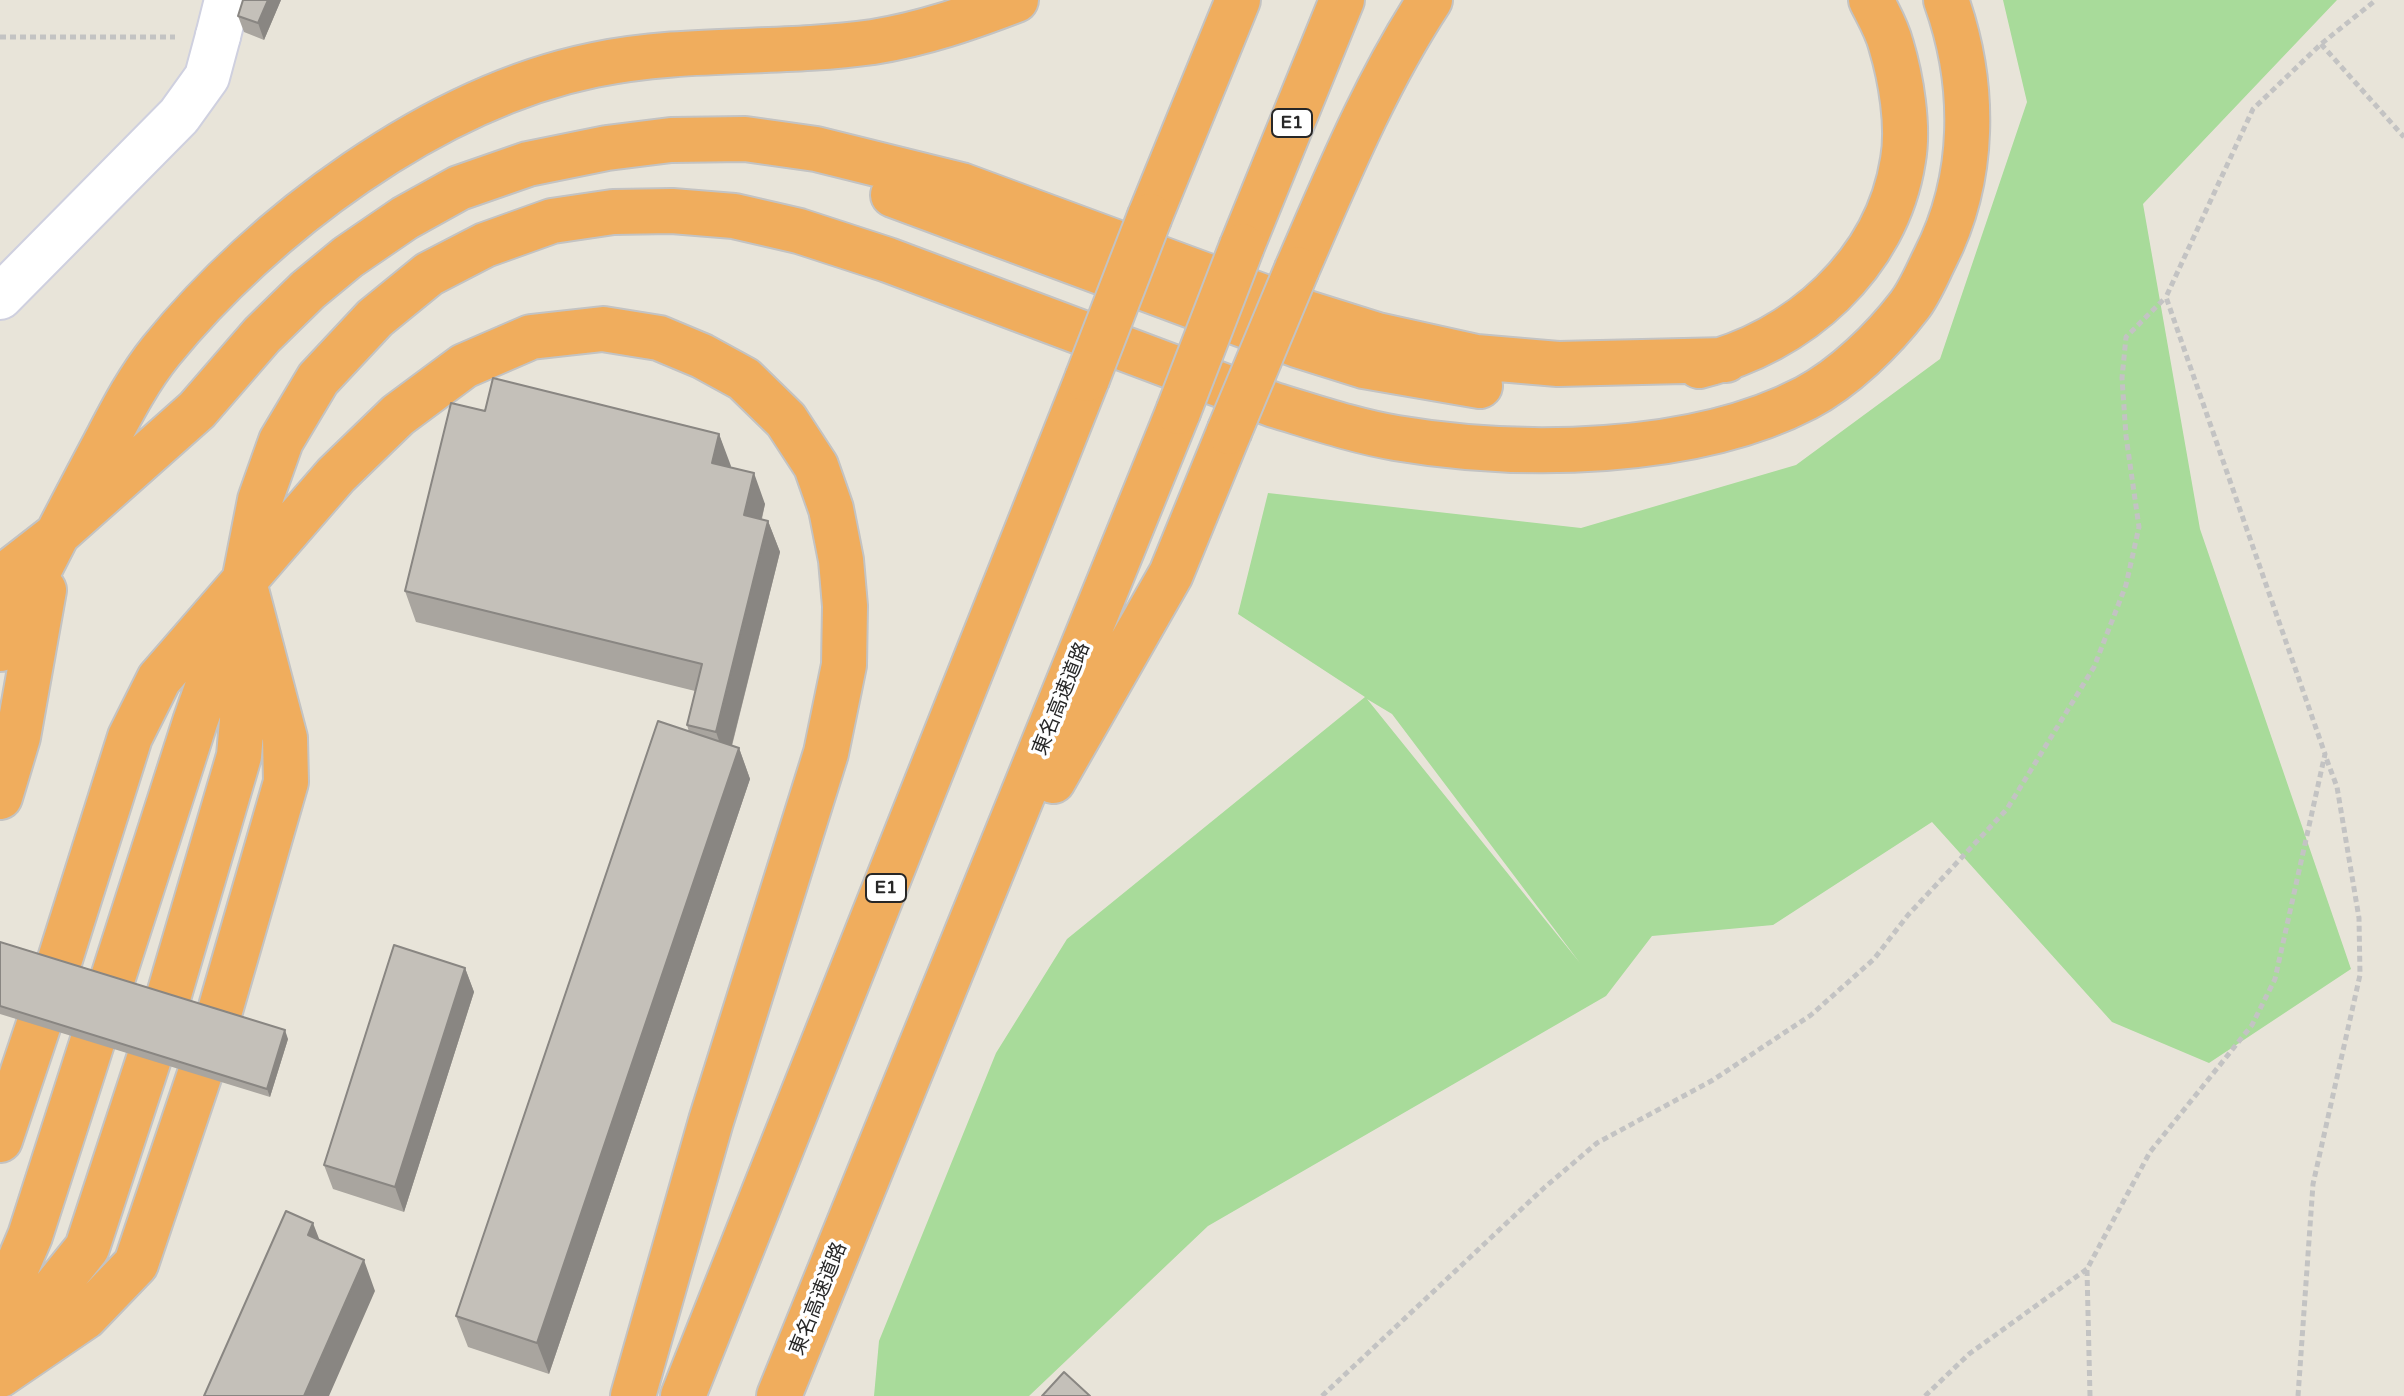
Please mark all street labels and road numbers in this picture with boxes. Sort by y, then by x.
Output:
road number: E1 [1272,109,1312,137]
street label: 東名高速道路 [1028,639,1096,759]
road number: E1 [866,874,906,902]
street label: 東名高速道路 [785,1239,853,1359]

